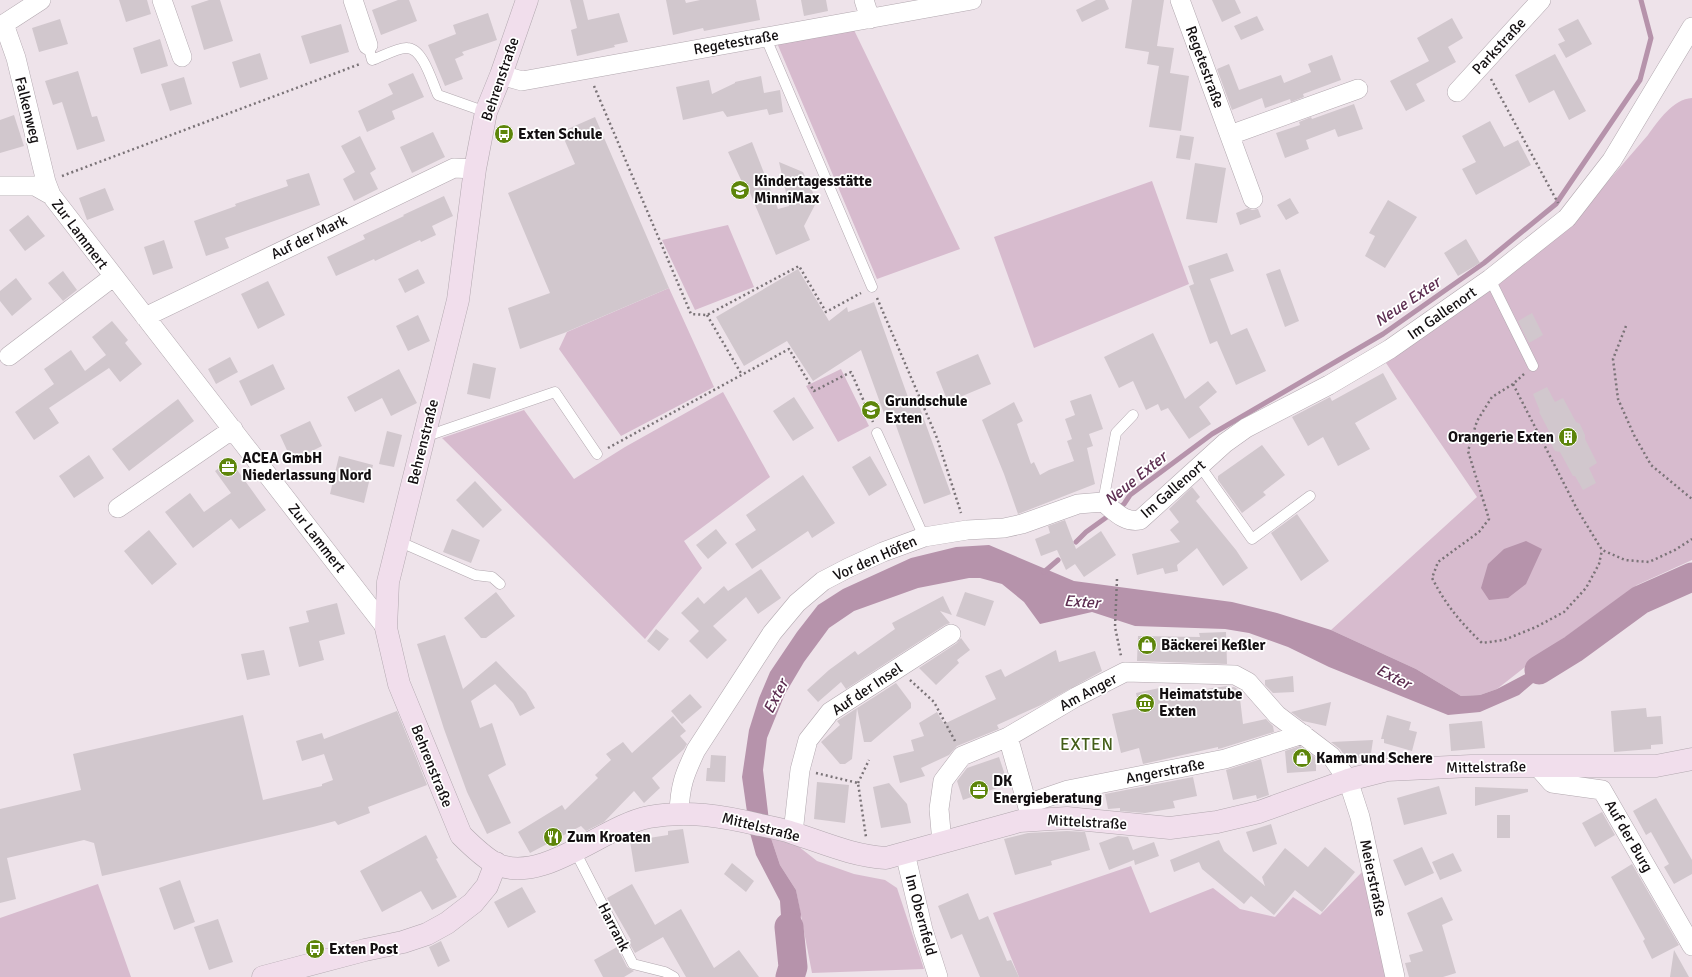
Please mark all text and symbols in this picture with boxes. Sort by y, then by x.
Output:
street label: Parkstraße [1468,14,1530,78]
street label: Regetestraße [1182,23,1228,111]
street label: Regetestraße [692,26,780,58]
street label: Behrenstraße [477,35,523,123]
street label: Falkenweg [11,75,45,145]
bus stop icon: Exten Schule [493,123,515,145]
place label: Exten Schule [518,125,602,143]
place label: Kindertagesstätte MinniMax [754,172,872,207]
school or university icon: Kindertagesstätte MinniMax [729,179,751,201]
street label: Zur Lammert [48,196,112,272]
street label: Auf der Mark [268,211,350,263]
water label: Neue Exter [1371,271,1446,331]
street label: Im Gallenort [1404,283,1480,343]
place label: Grundschule Exten [885,392,967,427]
street label: Behrenstraße [404,397,442,487]
school or university icon: Grundschule Exten [860,399,882,421]
building icon: Orangerie Exten [1557,426,1579,448]
place label: Orangerie Exten [1448,428,1554,446]
water label: Neue Exter [1100,446,1173,510]
place label: ACEA GmbH Niederlassung Nord [242,449,371,484]
office icon: ACEA GmbH Niederlassung Nord [217,456,239,478]
street label: Im Gallenort [1137,456,1209,522]
street label: Zur Lammert [284,500,350,576]
street label: Vor den Höfen [830,532,920,584]
water label: Exter [1063,591,1103,613]
shop icon: Bäckerei Keßler [1136,634,1158,656]
place label: Bäckerei Keßler [1161,636,1265,654]
street label: Auf der Insel [828,659,906,719]
water label: Exter [1373,660,1416,695]
street label: Am Anger [1056,669,1120,715]
water label: Exter [759,674,794,717]
place label: Heimatstube Exten [1159,685,1243,720]
museum icon: Heimatstube Exten [1134,692,1156,714]
street label: Behrenstraße [407,722,457,810]
district label: EXTEN [1060,734,1114,755]
shop icon: Kamm und Schere [1291,747,1313,769]
place label: Kamm und Schere [1316,749,1433,767]
street label: Angerstraße [1124,755,1206,787]
street label: Mittelstraße [1446,757,1526,777]
place label: DK Energieberatung [993,772,1102,807]
office icon: DK Energieberatung [968,779,990,801]
street label: Auf der Burg [1601,797,1657,875]
street label: Mittelstraße [720,809,802,845]
street label: Mittelstraße [1047,811,1127,833]
restaurant icon: Zum Kroaten [542,826,564,848]
place label: Zum Kroaten [567,828,651,846]
street label: Meierstraße [1356,838,1390,918]
street label: Im Obernfeld [902,872,940,958]
street label: Harrank [594,900,634,955]
bus stop icon: Exten Post [304,938,326,960]
place label: Exten Post [329,940,399,958]

